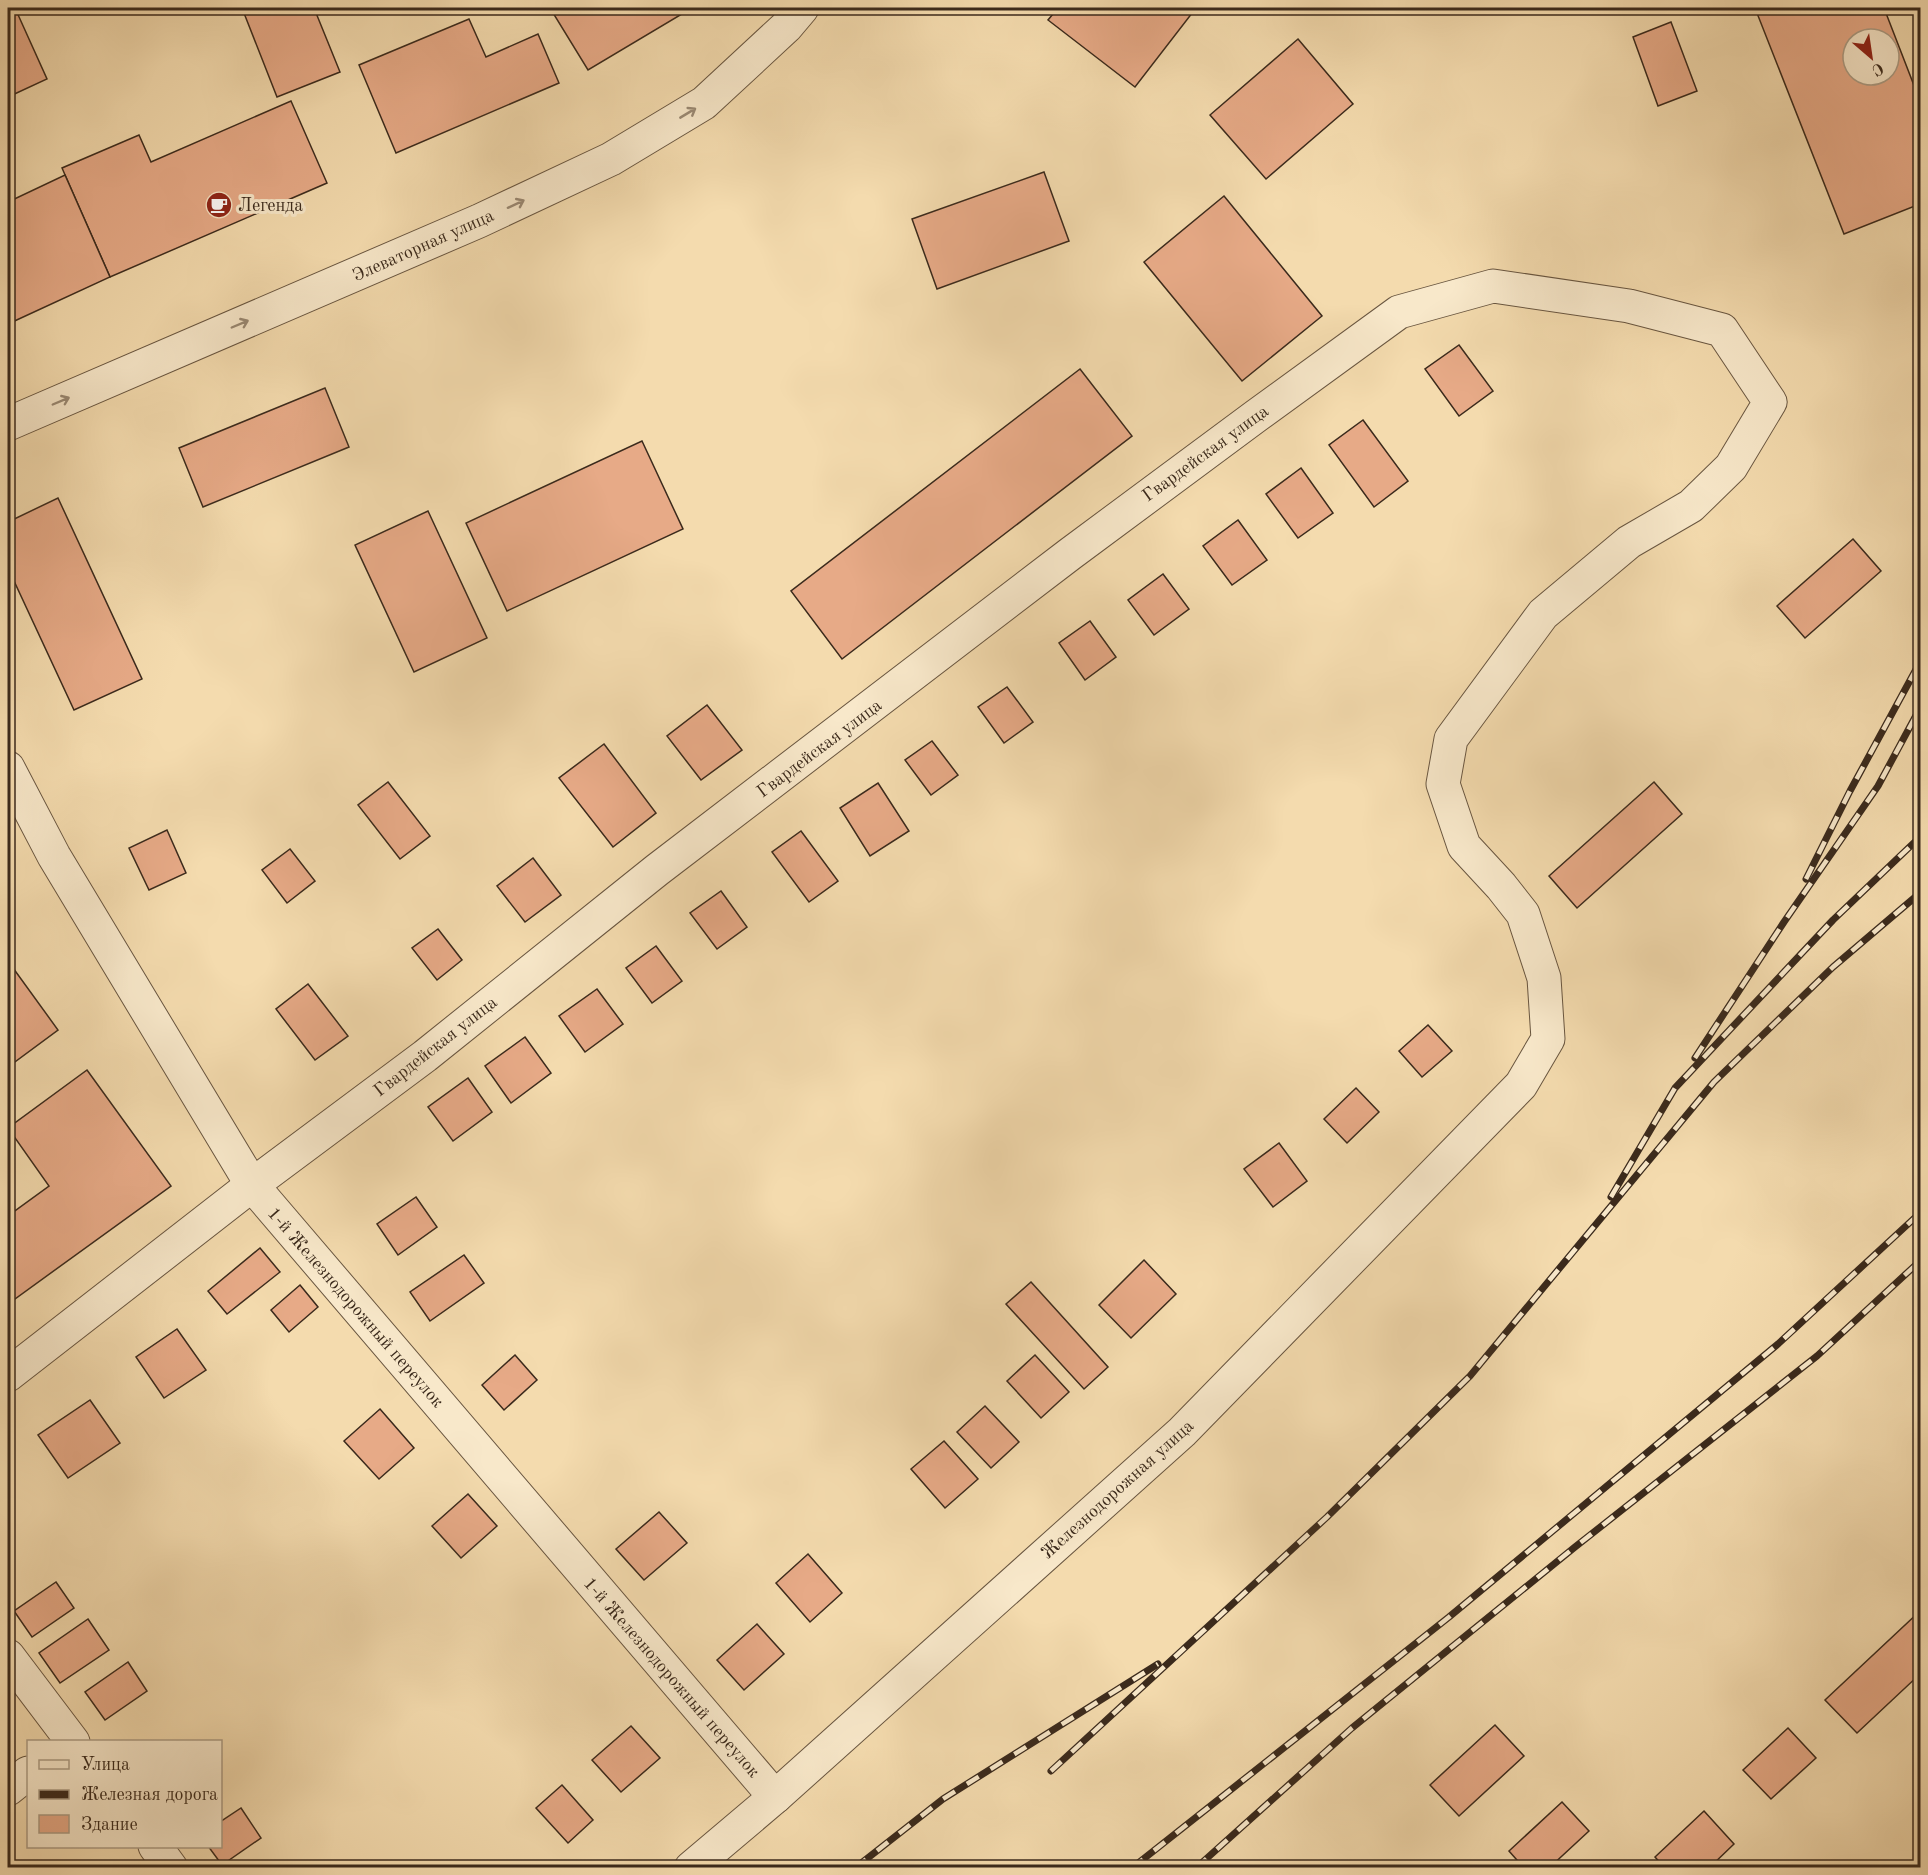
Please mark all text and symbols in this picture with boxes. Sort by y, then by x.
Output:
north arrow [1841,27,1901,87]
text: С [1869,59,1886,78]
one-way arrow [679,106,696,118]
cafe icon: Легенда [204,190,234,220]
place label: Легенда [238,197,303,215]
one-way arrow [506,198,524,210]
street label: Элеваторная улица [350,207,497,285]
one-way arrow [231,318,249,329]
one-way arrow [52,395,70,406]
street label: Гвардейская улица [1139,402,1272,505]
street label: Гвардейская улица [754,696,885,801]
street label: Гвардейская улица [371,993,501,1100]
street label: 1-й Железнодорожный переулок [264,1204,447,1411]
street label: Железнодорожная улица [1038,1417,1197,1563]
street label: 1-й Железнодорожный переулок [580,1574,763,1781]
legend [27,1740,222,1848]
text: Улица [81,1756,130,1774]
text: Железная дорога [81,1786,218,1804]
text: Здание [81,1816,138,1834]

